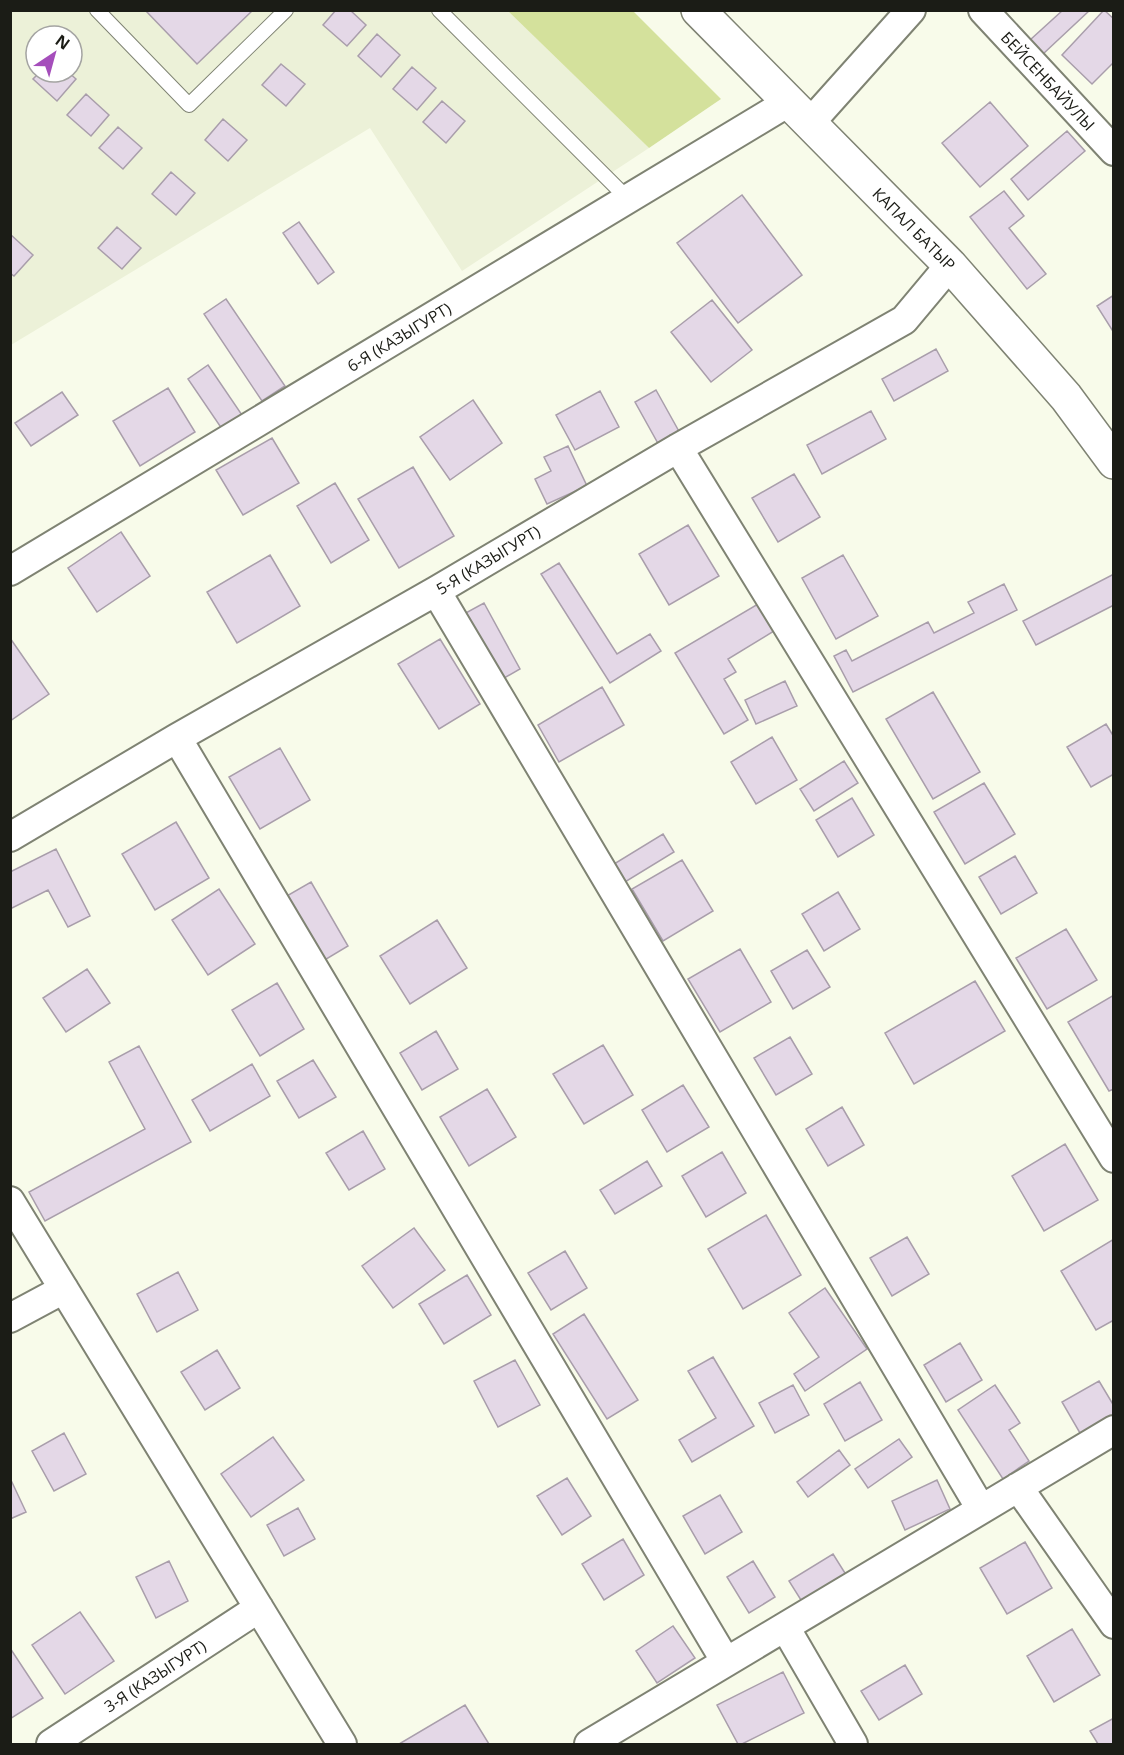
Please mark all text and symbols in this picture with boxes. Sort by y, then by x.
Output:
north arrow [24,24,84,84]
street label: БЕЙСЕНБАЙУЛЫ [996,27,1100,135]
text: N [51,29,75,55]
street label: КАПАЛ БАТЫР [868,183,960,275]
street label: 6-Я (КАЗЫГУРТ) [343,297,455,377]
street label: 5-Я (КАЗЫГУРТ) [432,520,544,600]
street label: 3-Я (КАЗЫГУРТ) [100,1635,210,1717]

